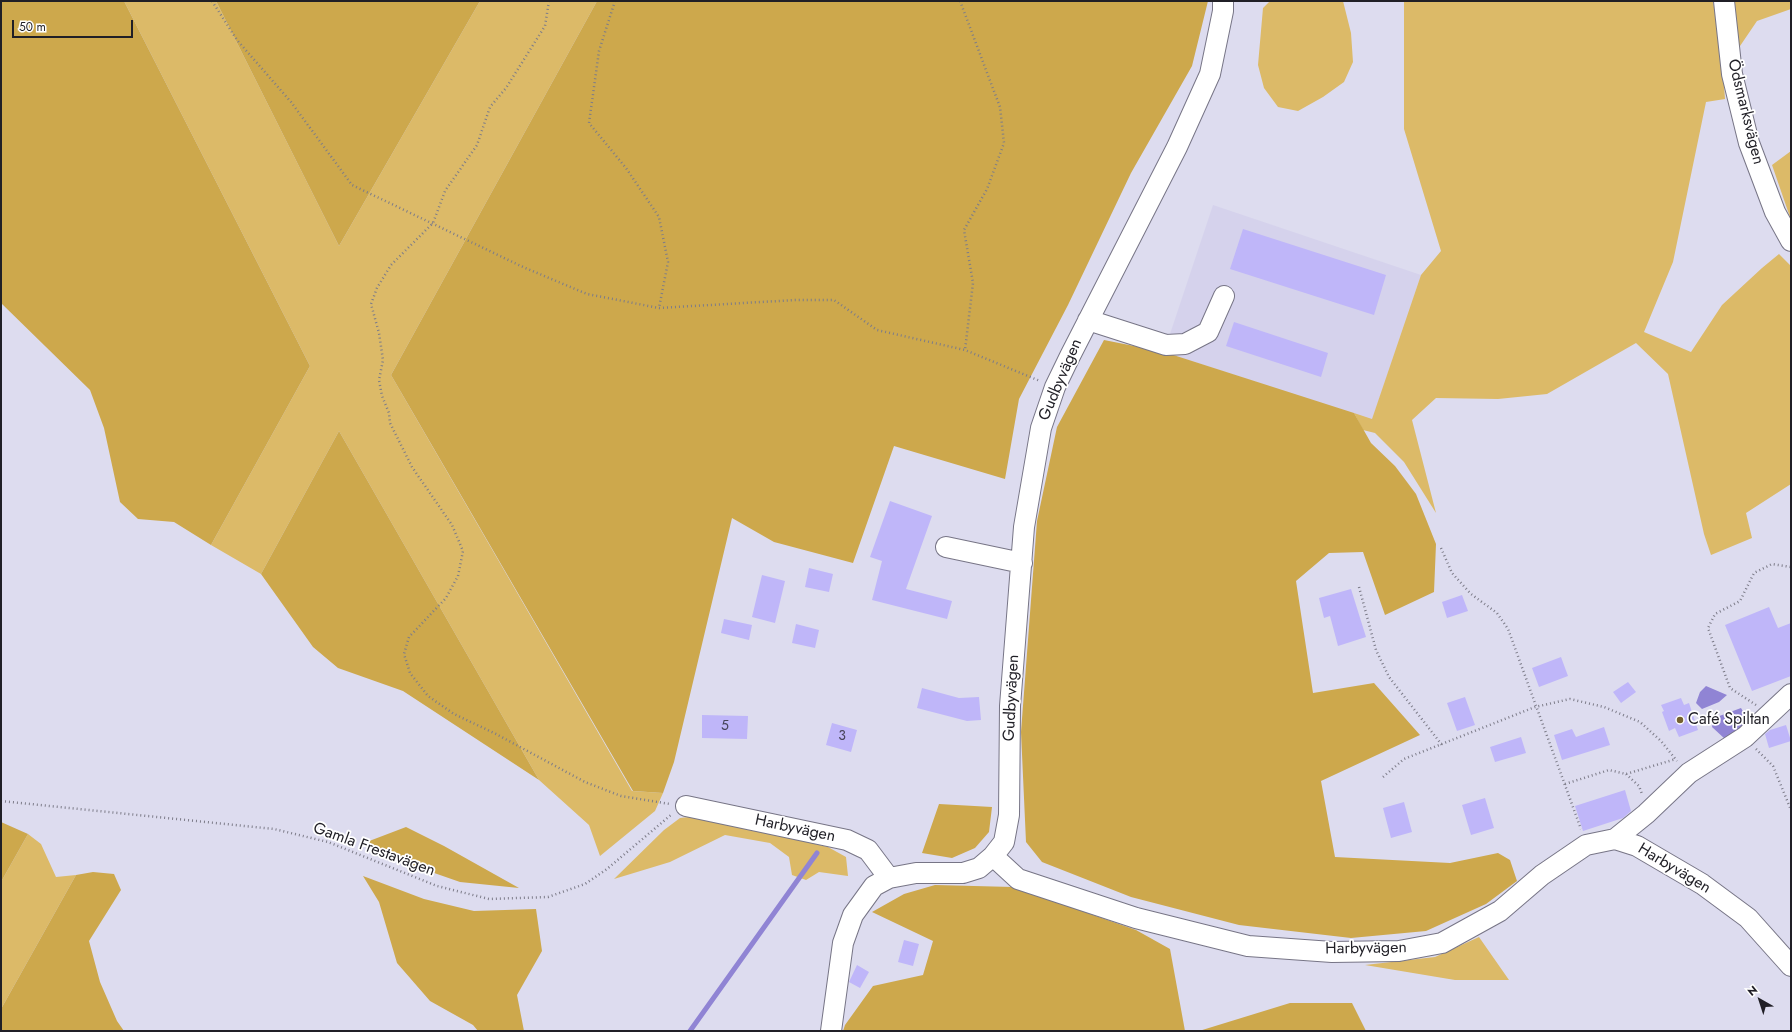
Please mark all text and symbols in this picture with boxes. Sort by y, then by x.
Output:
scale bar [14,12,135,38]
text: 50 m [19,18,46,36]
street label: Ödsmarksvägen [1723,57,1767,167]
street label: Gudbyvägen [1035,336,1087,424]
street label: Gudbyvägen [1000,654,1024,742]
place label: Café Spiltan [1688,710,1770,730]
marker: Café Spiltan [1675,715,1685,725]
house number: 5 [721,719,729,735]
house number: 3 [838,729,846,745]
street label: Harbyvägen [753,811,837,847]
street label: Gamla Frestavägen [310,819,438,881]
street label: Harbyvägen [1634,840,1714,898]
street label: Harbyvägen [1325,939,1407,959]
north arrow [1740,980,1780,1020]
text: N [1744,982,1761,1000]

